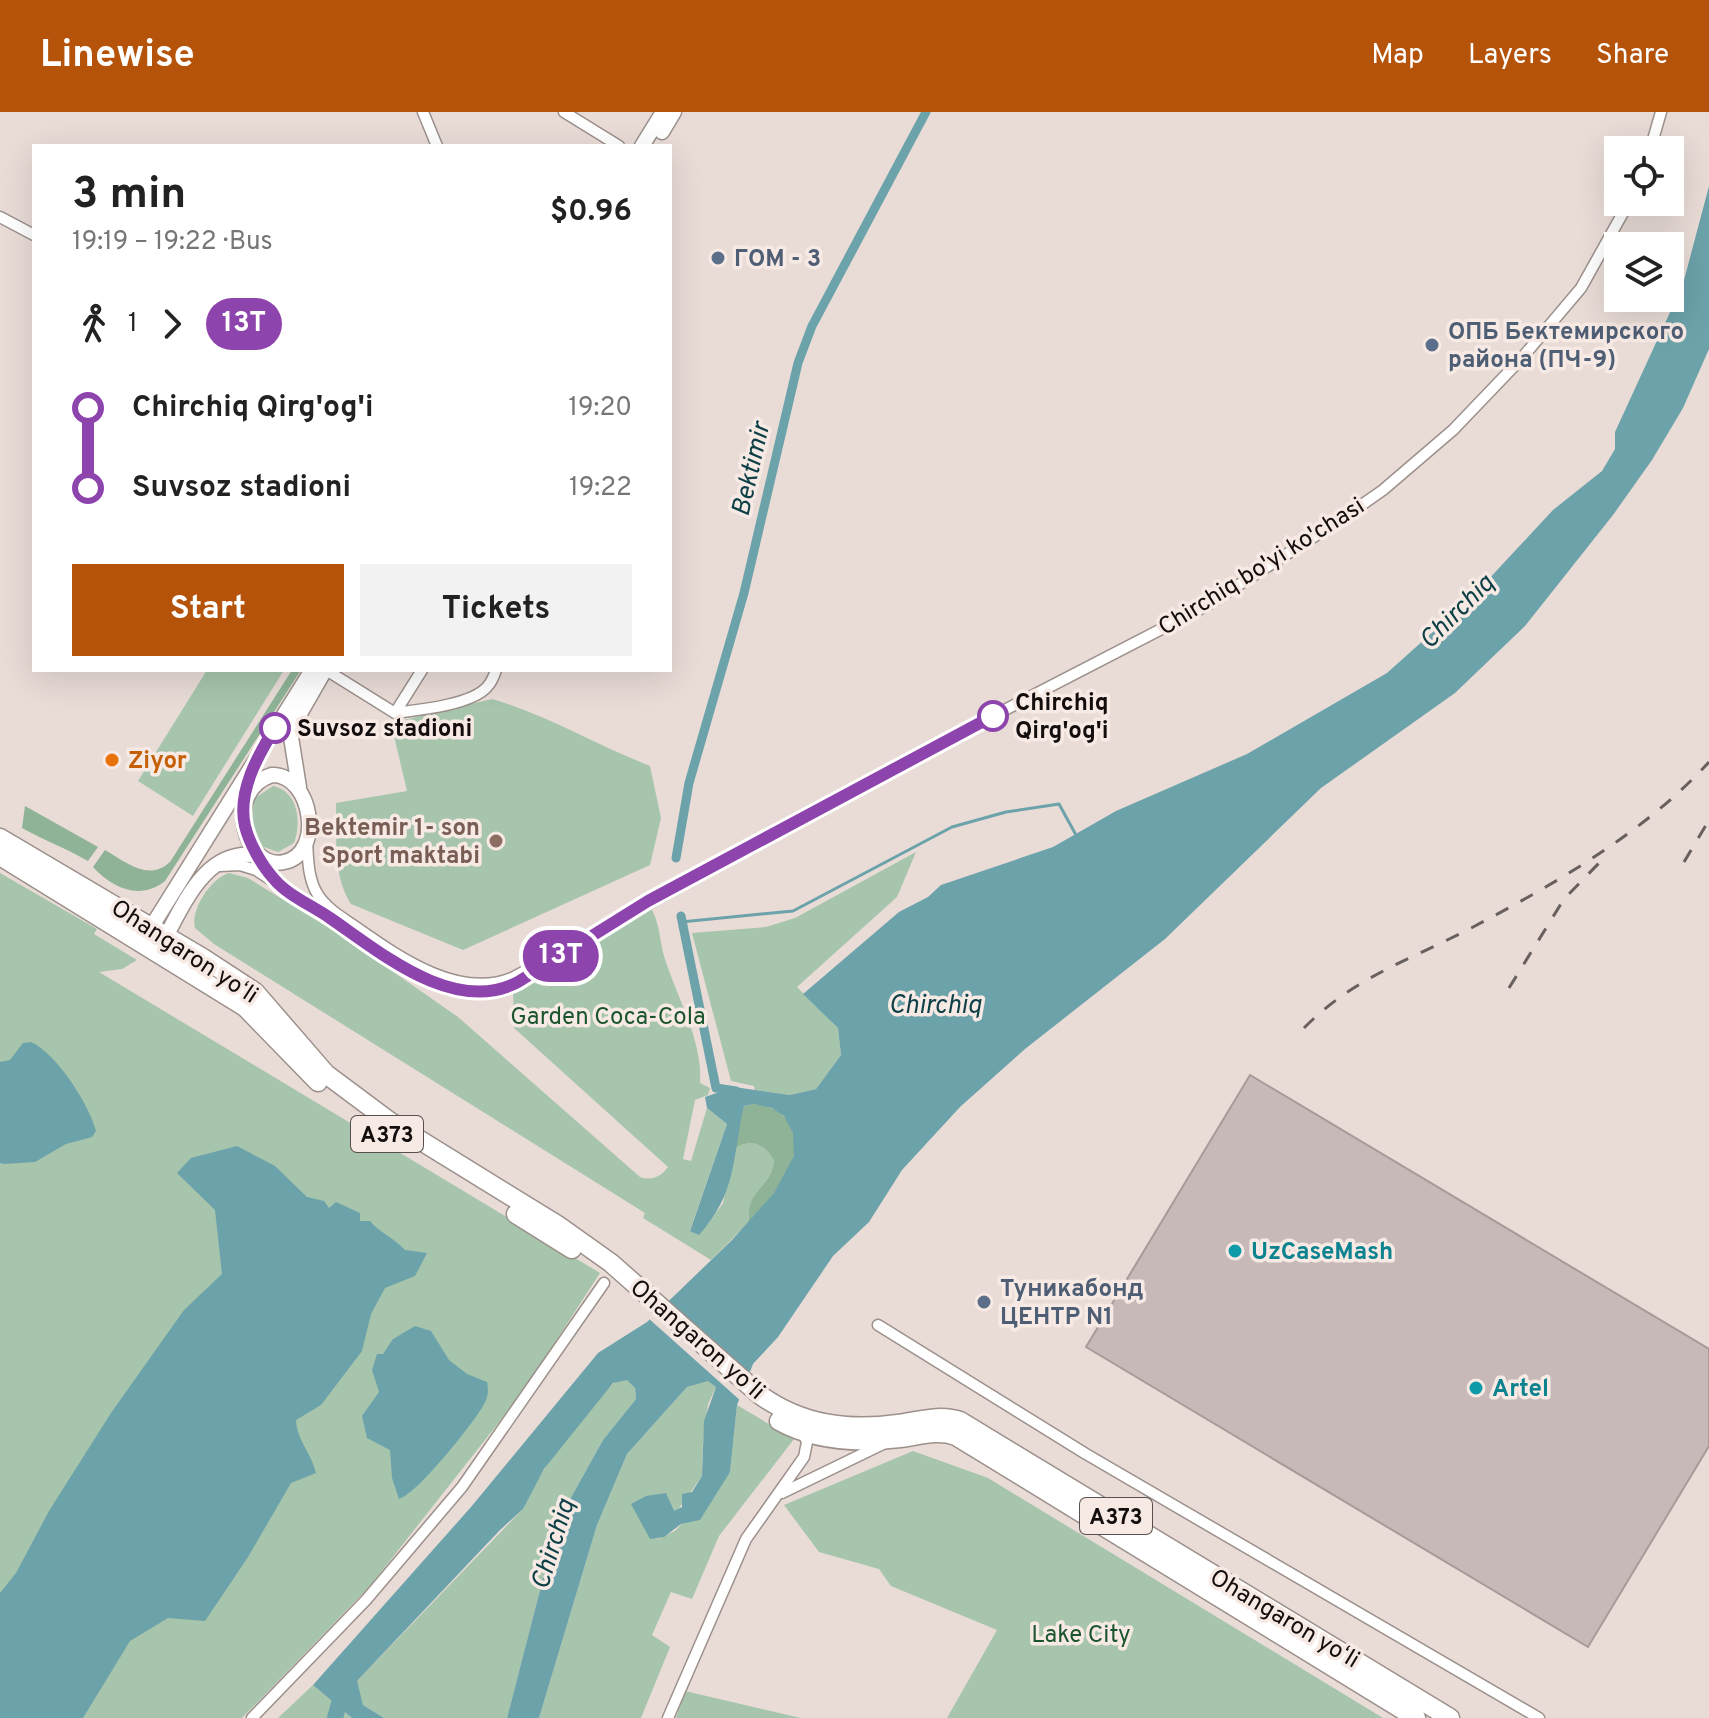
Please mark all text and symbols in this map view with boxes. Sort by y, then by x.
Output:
text: Linewise [40,32,195,81]
text: Map [1371,38,1424,74]
text: Layers [1468,38,1552,74]
text: Share [1596,38,1669,74]
map controls [1604,136,1684,312]
button: locate [1604,136,1684,216]
text: 3 min [72,168,186,224]
text: $0.96 [550,194,632,231]
text: 19:19 – 19:22 · Bus [72,226,273,259]
button: layers [1604,232,1684,312]
place label: ГОМ - 3 [734,245,821,275]
marker: ГОМ - 3 [709,249,727,267]
icon: walk [72,302,116,346]
icon: forward [150,302,194,346]
text: 13Т [222,306,266,342]
text: 1 [128,308,138,341]
place label: ОПБ Бектемирского района (ПЧ-9) [1448,318,1684,376]
marker: ОПБ Бектемирского района (ПЧ-9) [1423,336,1441,354]
text: Chirchiq Qirg'og'i [132,390,373,427]
text: 19:20 [568,392,632,425]
water label: Bektimir [726,417,780,520]
text: Suvsoz stadioni [132,470,351,507]
text: 19:22 [569,472,632,505]
street label: Chirchiq bo'yi ko'chasi [1153,492,1371,643]
button: Start [72,564,344,656]
button: Tickets [360,564,632,656]
water label: Chirchiq [1413,568,1503,657]
place label: Chirchiq Qirg'og'i [1015,689,1109,747]
marker: Chirchiq Qirg'og'i [978,701,1008,731]
marker: Suvsoz stadioni [260,713,290,743]
place label: Suvsoz stadioni [297,715,472,745]
place label: Ziyor [128,747,187,777]
marker: Ziyor [103,751,121,769]
place label: Bektemir 1- son Sport maktabi [304,814,480,872]
marker: Bektemir 1- son Sport maktabi [487,832,505,850]
street label: Ohangaron yoʻli [105,894,263,1011]
line badge: 13Т [515,930,607,982]
text: 13Т [539,938,583,974]
water label: Chirchiq [889,990,982,1023]
park label: Garden Coca-Cola [510,1003,706,1033]
road number: A373 [351,1116,423,1152]
place label: UzCaseMash [1251,1238,1393,1268]
marker: UzCaseMash [1226,1242,1244,1260]
street label: Ohangaron yoʻli [623,1274,770,1407]
place label: Туникабонд ЦЕНТР N1 [1000,1275,1144,1333]
marker: Туникабонд ЦЕНТР N1 [975,1293,993,1311]
place label: Artel [1492,1375,1549,1405]
marker: Artel [1467,1379,1485,1397]
water label: Chirchiq [525,1495,584,1594]
road number: A373 [1080,1498,1152,1534]
street label: Ohangaron yoʻli [1204,1563,1364,1676]
park label: Lake City [1031,1621,1131,1651]

